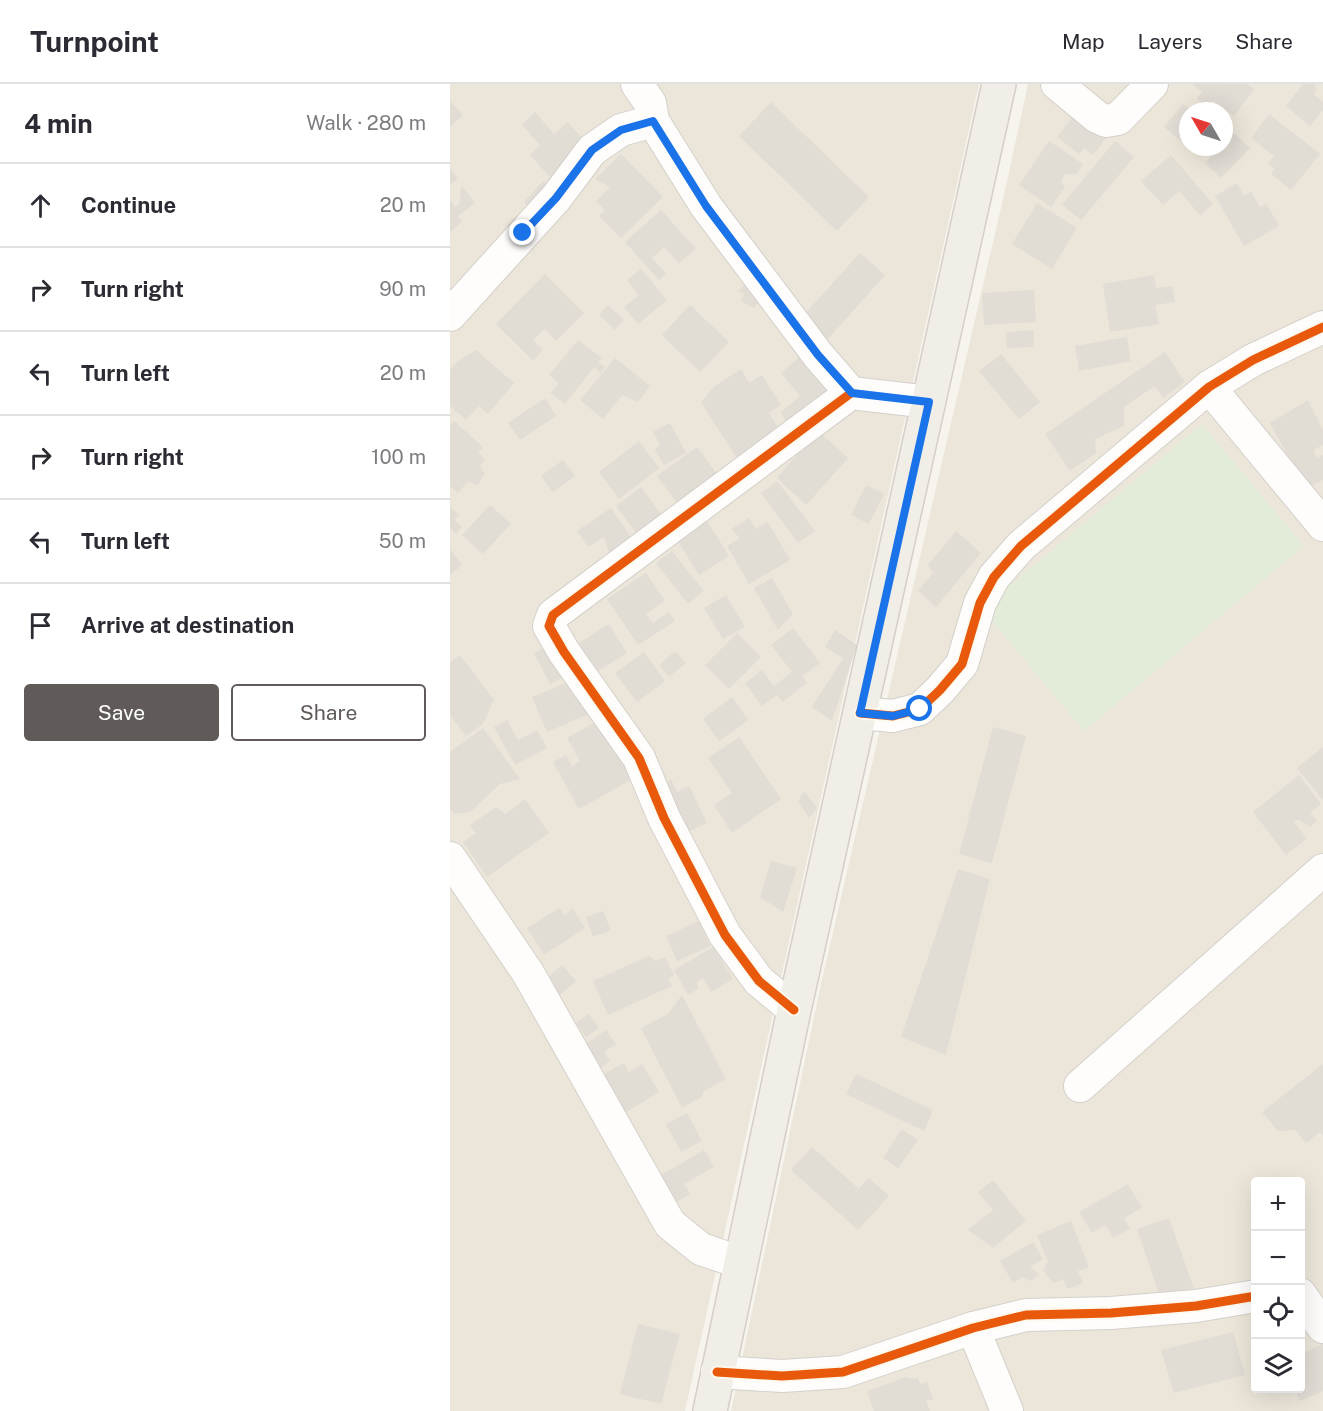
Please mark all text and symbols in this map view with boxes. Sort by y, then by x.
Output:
text: Turnpoint [30,25,159,58]
text: Map [1062,29,1105,54]
text: Layers [1138,29,1202,54]
text: Share [1235,29,1293,54]
north arrow [1179,102,1233,156]
text: 4 min [24,108,93,139]
text: Walk · 280 m [306,111,426,135]
icon: ahead [24,189,57,222]
text: Continue [81,192,176,218]
text: 20 m [380,193,426,217]
route end [509,219,535,245]
icon: right [24,273,57,306]
text: Turn right [81,276,184,302]
text: 90 m [379,277,426,301]
icon: left [24,357,57,390]
text: Turn left [81,360,170,386]
text: 20 m [380,361,426,385]
icon: right [24,441,57,474]
text: Turn right [81,444,184,470]
text: 100 m [371,445,426,469]
icon: left [24,525,57,558]
text: Turn left [81,528,170,554]
text: 50 m [379,529,426,553]
icon: arrive [24,609,57,642]
text: Arrive at destination [81,612,294,638]
button: Save [24,684,219,741]
button: Share [231,684,426,741]
route start [906,695,932,721]
map controls [1251,1177,1305,1393]
button: + [1251,1177,1305,1231]
button: − [1251,1231,1305,1285]
button: locate [1251,1285,1305,1339]
button: layers [1251,1339,1305,1393]

